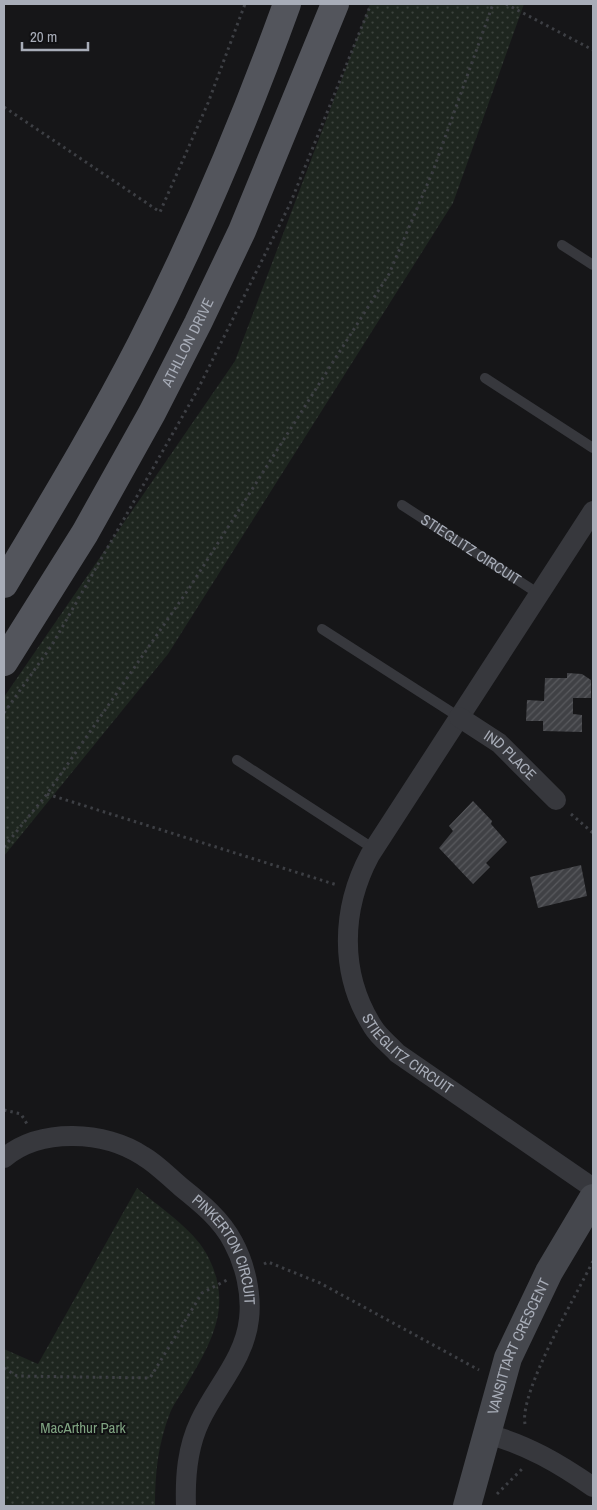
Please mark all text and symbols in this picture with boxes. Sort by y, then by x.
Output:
scale bar [22,20,89,52]
text: 20 m [30,26,57,47]
street label: ATHLLON DRIVE [156,294,219,391]
street label: STIEGLITZ CIRCUIT [417,509,526,590]
street label: IND PLACE [480,725,541,785]
street label: STIEGLITZ CIRCUIT [357,1009,458,1099]
street label: PINKERTON CIRCUIT [188,1189,261,1306]
street label: VANSITTART CRESCENT [482,1274,555,1417]
park label: MacArthur Park [40,1417,127,1438]

